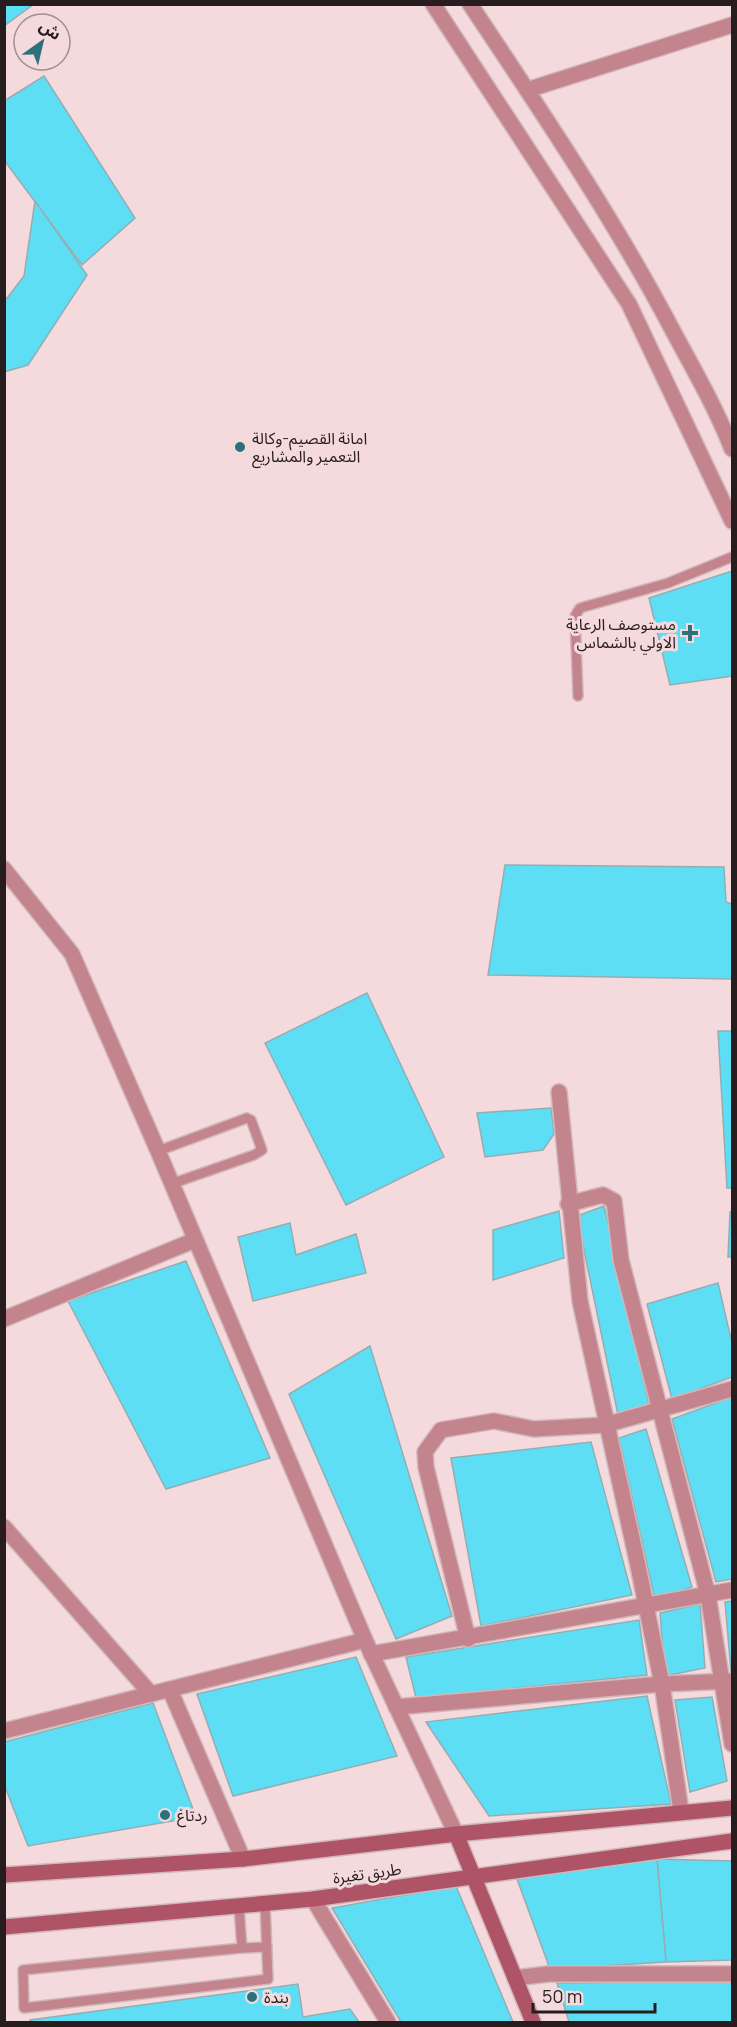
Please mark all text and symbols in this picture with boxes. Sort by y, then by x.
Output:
north arrow [12,12,72,72]
text: ش [35,14,66,45]
place label: امانة القصيم-وكالة التعمير والمشاريع [252,427,367,469]
marker: امانة القصيم-وكالة التعمير والمشاريع [233,440,247,454]
place label: مستوصف الرعاية الاولي بالشماس [566,613,676,655]
marker: مستوصف الرعاية الاولي بالشماس [681,624,699,642]
place label: ردتاغ [177,1804,208,1828]
marker: ردتاغ [158,1808,172,1822]
street label: طريق تغيرة [331,1857,403,1889]
scale bar [533,1976,654,2014]
text: 50 m [542,1984,582,2008]
place label: بندة [264,1986,289,2008]
marker: بندة [245,1990,259,2004]

